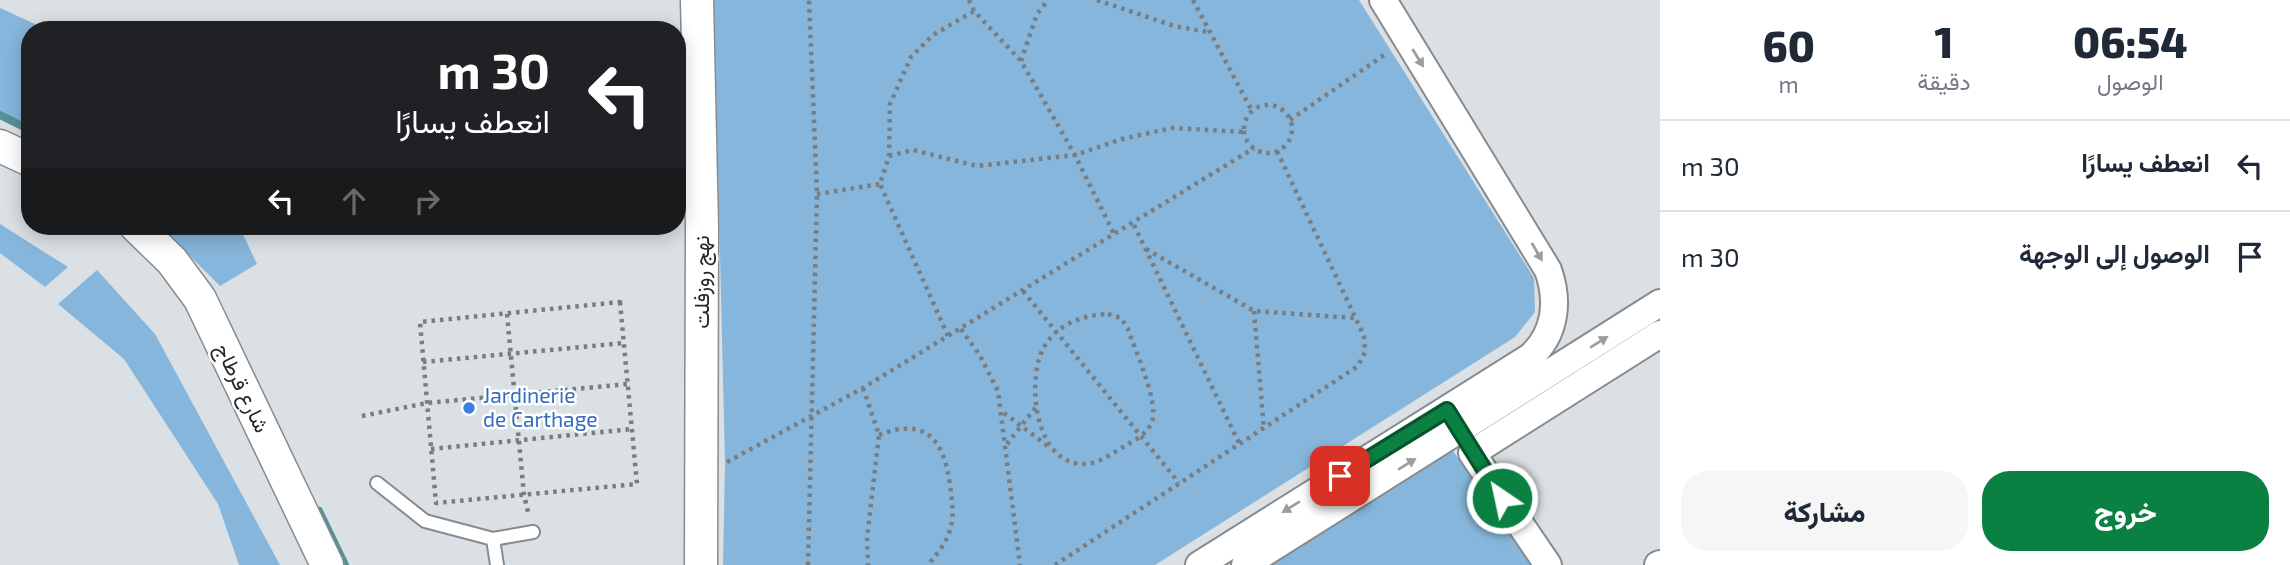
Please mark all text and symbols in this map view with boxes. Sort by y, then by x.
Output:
text: 1 [1934,16,1953,66]
text: 06:54 [2073,16,2188,66]
text: 60 [1763,20,1815,70]
text: 30 m [438,40,550,99]
one-way arrow [1412,48,1425,68]
icon: left [574,49,665,140]
text: دقيقة [1917,67,1971,95]
text: الوصول [2097,67,2163,95]
text: m [1779,70,1799,98]
text: انعطف يسارًا [395,101,550,139]
text: انعطف يسارًا [2081,146,2210,177]
icon: left [2231,147,2269,185]
text: 30 m [1681,150,1740,181]
icon: left [262,182,300,220]
icon: ahead [335,182,373,220]
icon: right [408,182,446,220]
street label: نهج روزفلت [688,235,716,329]
text: الوصول إلى الوجهة [2019,237,2210,268]
icon: arrive [2231,238,2269,276]
text: 30 m [1681,241,1740,272]
one-way arrow [1531,243,1543,262]
one-way arrow [1589,335,1609,348]
street label: شارع قرطاج [208,339,276,437]
place label: Jardinerie de Carthage [483,382,598,431]
marker: Jardinerie de Carthage [461,400,477,416]
pin [1310,446,1370,506]
icon: arrive [1321,457,1359,495]
one-way arrow [1397,457,1416,470]
position arrow [1465,461,1539,535]
button: مشاركة [1681,471,1968,551]
button: خروج [1982,471,2269,551]
one-way arrow [1281,501,1301,514]

